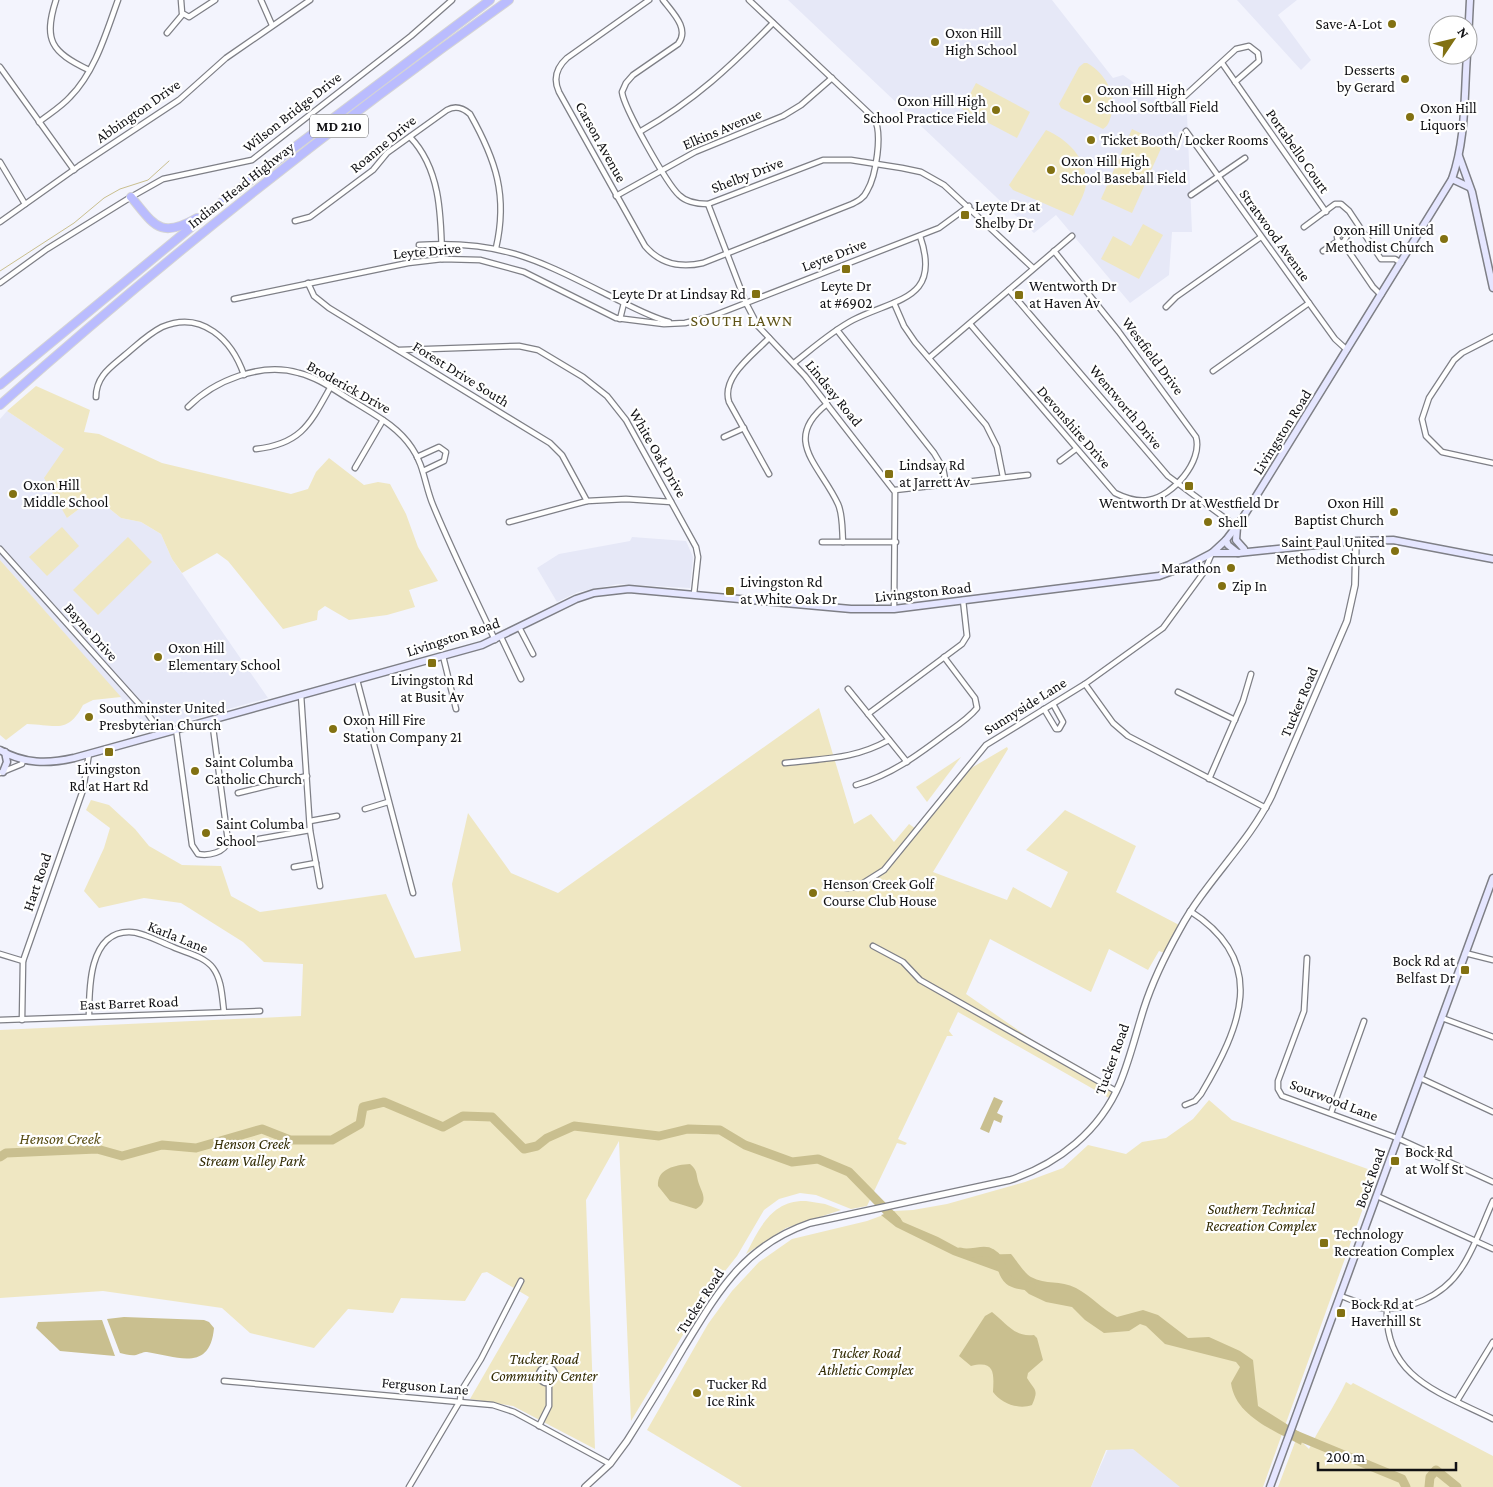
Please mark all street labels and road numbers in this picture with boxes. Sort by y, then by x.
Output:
street label: Wilson Bridge Drive [240,68,345,156]
street label: Abbington Drive [93,76,184,147]
street label: Carson Avenue [572,99,630,185]
street label: Elkins Avenue [680,105,764,153]
street label: Portabello Court [1263,106,1333,197]
street label: Roanne Drive [347,112,419,176]
road number: MD 210 [310,114,368,138]
street label: Indian Head Highway [185,139,298,232]
street label: Shelby Drive [709,154,786,197]
street label: Stratwood Avenue [1236,186,1314,284]
street label: Leyte Drive [799,235,869,276]
street label: Leyte Drive [392,240,462,263]
street label: Westfield Drive [1119,314,1187,398]
street label: Forest Drive South [410,338,512,410]
street label: Broderick Drive [304,357,394,417]
street label: Lindsay Road [802,357,866,430]
street label: Wentworth Drive [1086,362,1166,453]
street label: Devonshire Drive [1034,383,1114,472]
street label: Livingston Road [1250,387,1315,478]
street label: White Oak Drive [626,406,690,500]
street label: Livingston Road [874,579,972,606]
street label: Bayne Drive [60,600,121,665]
street label: Livingston Road [404,614,502,661]
street label: Tucker Road [1277,665,1321,739]
street label: Sunnyside Lane [981,674,1070,739]
street label: Hart Road [20,851,54,913]
street label: Karla Lane [146,918,211,956]
street label: East Barret Road [79,993,179,1013]
street label: Tucker Road [1092,1021,1132,1097]
street label: Sourwood Lane [1288,1076,1381,1124]
street label: Bock Road [1352,1146,1388,1210]
street label: Tucker Road [673,1265,727,1337]
street label: Ferguson Lane [381,1374,470,1399]

